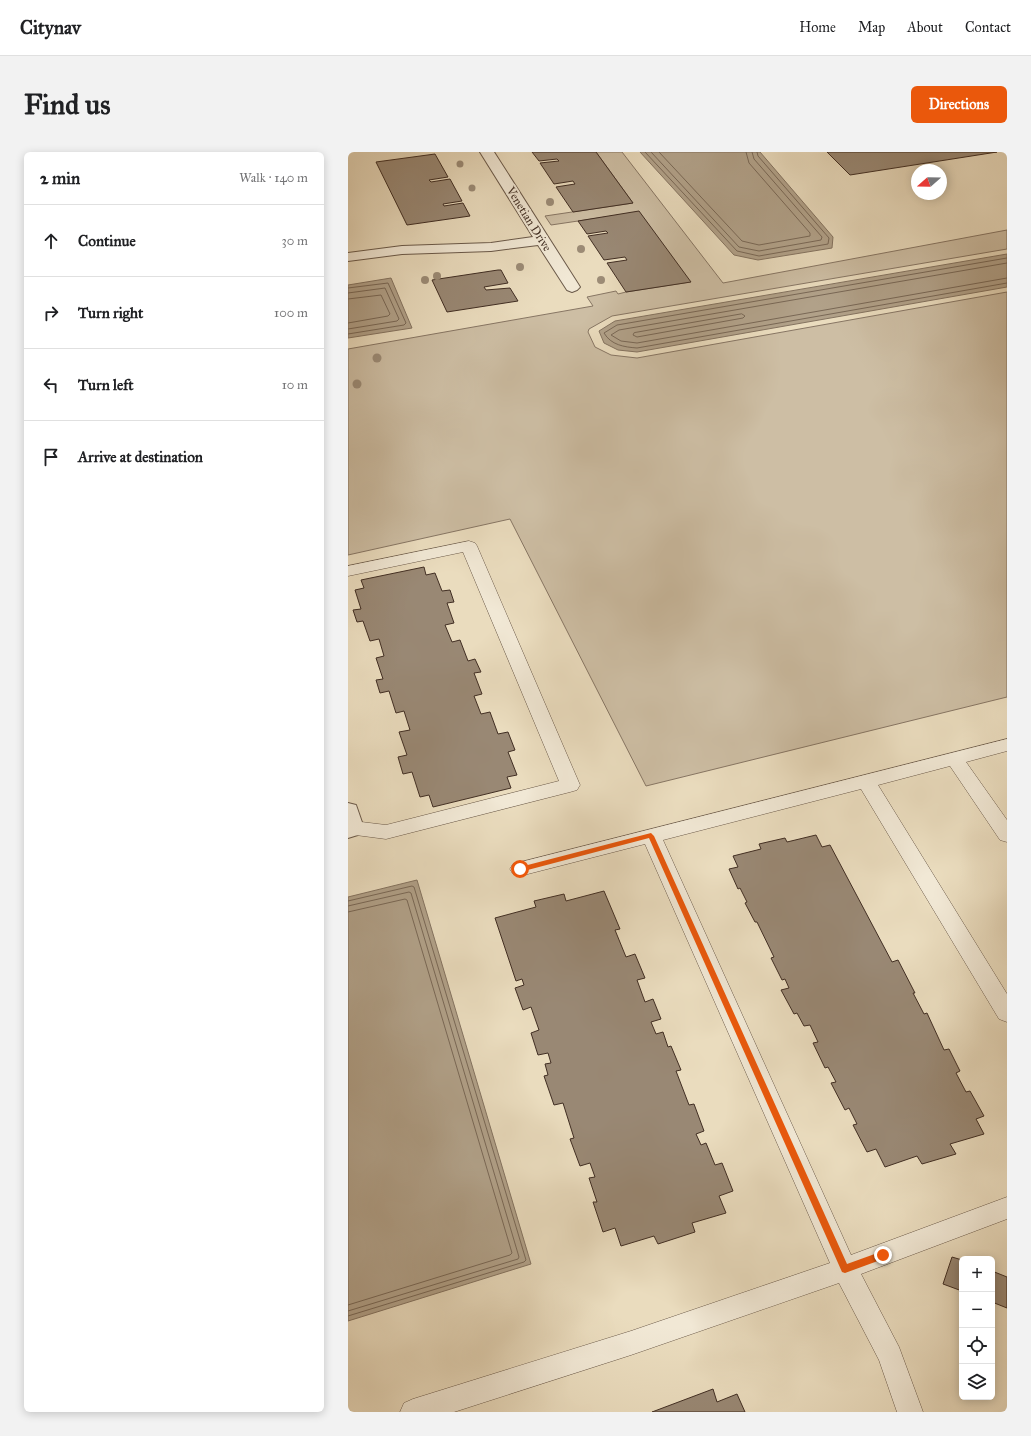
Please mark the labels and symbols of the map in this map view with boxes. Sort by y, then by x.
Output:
north arrow [911,164,947,200]
street label: Venetian Drive [503,183,554,254]
route start [511,860,529,878]
route end [874,1246,892,1264]

